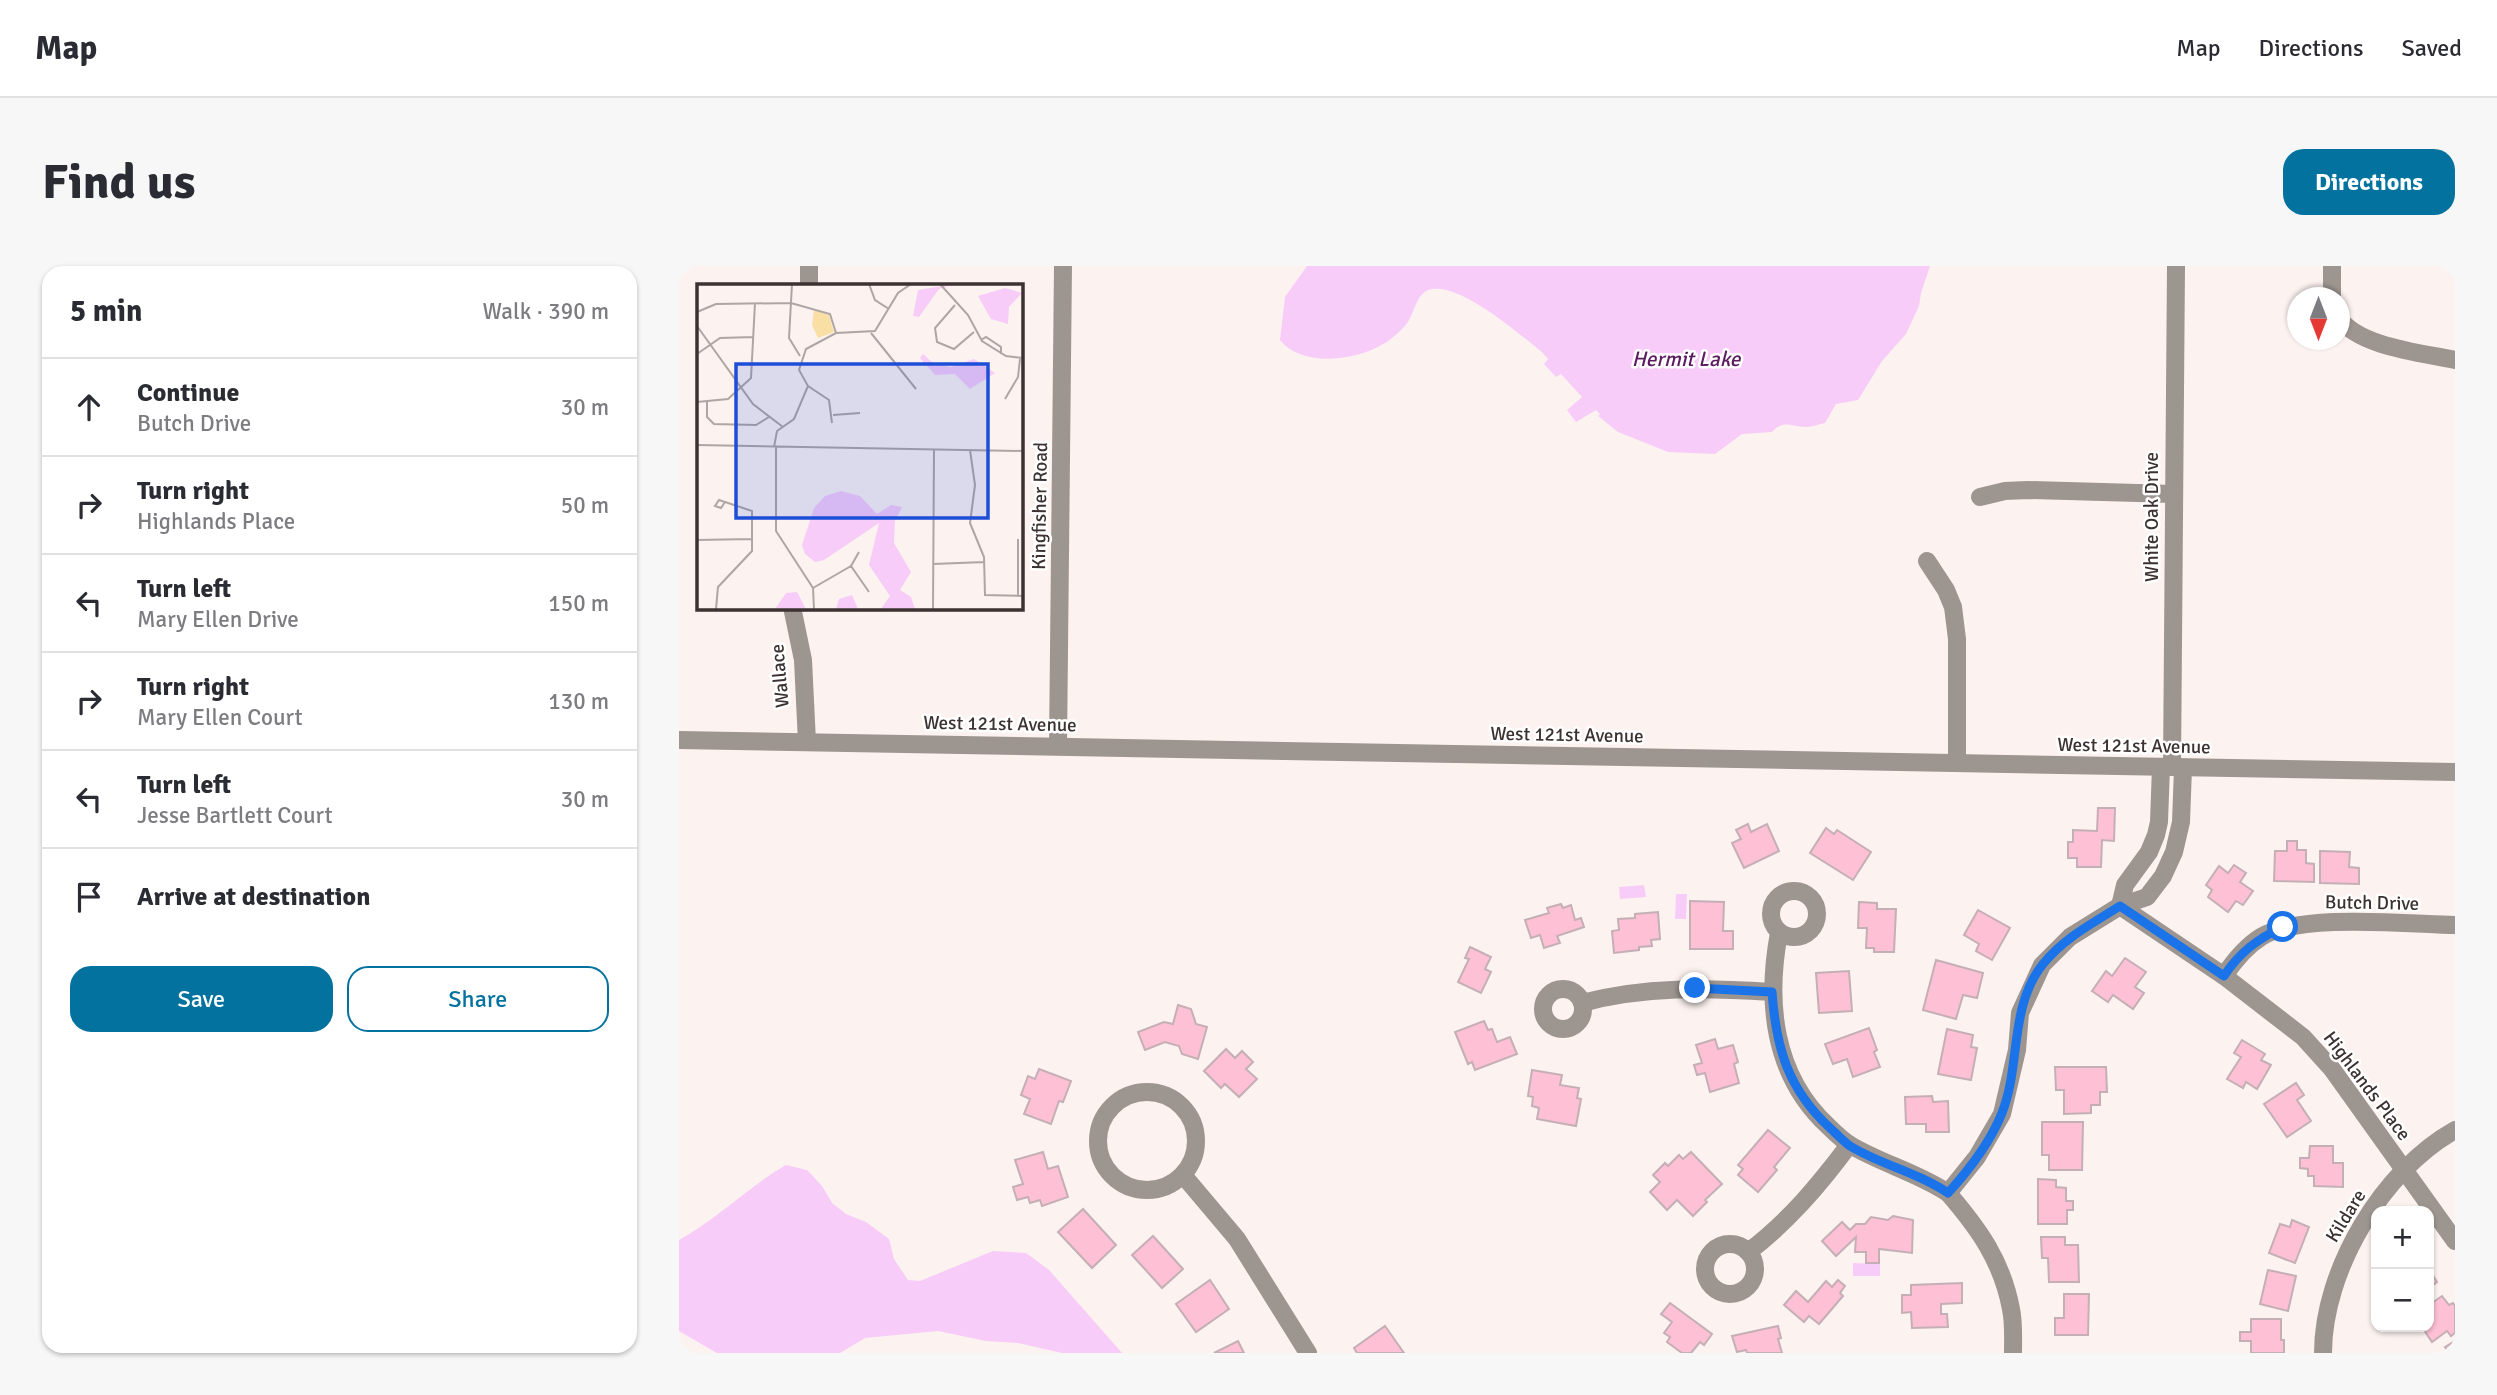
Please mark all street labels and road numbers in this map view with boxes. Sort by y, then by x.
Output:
street label: Kingfisher Road [1027,442,1053,570]
street label: White Oak Drive [2140,452,2164,582]
street label: Wallace [765,643,795,709]
street label: West 121st Avenue [923,711,1077,737]
street label: West 121st Avenue [1490,722,1644,748]
street label: West 121st Avenue [2057,733,2211,759]
street label: Butch Drive [2325,890,2419,916]
street label: Highlands Place [2318,1027,2416,1145]
street label: Kildare [2321,1185,2371,1247]

